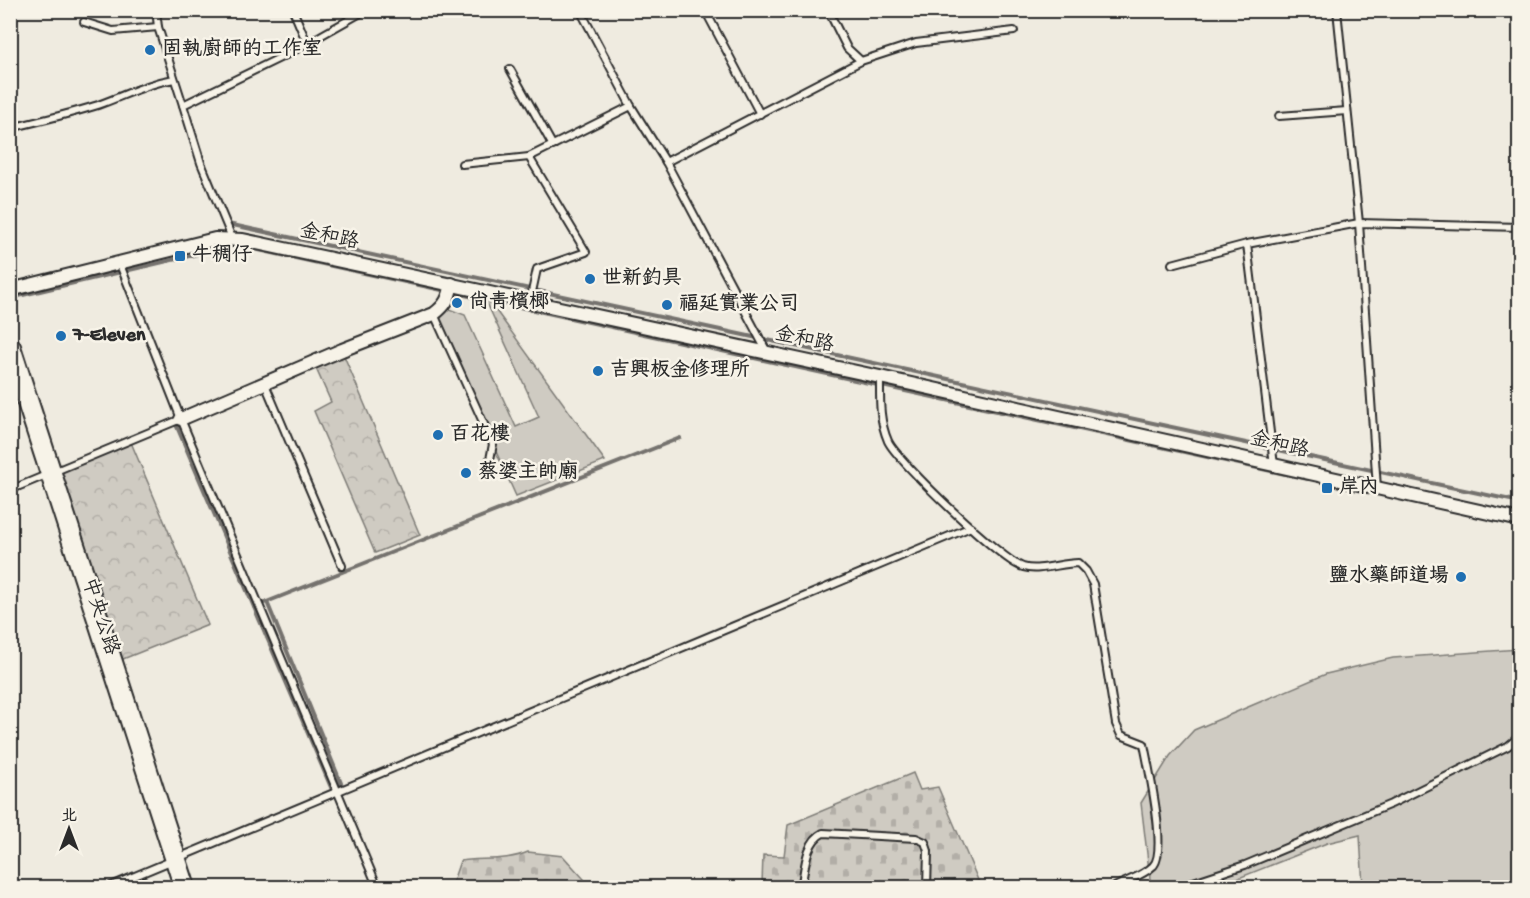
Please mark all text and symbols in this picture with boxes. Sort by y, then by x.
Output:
place label: 固執廚師的工作室 [162,37,322,62]
marker: 固執廚師的工作室 [143,43,157,57]
street label: 金和路 [297,219,362,256]
place label: 牛稠仔 [192,243,252,268]
marker: 牛稠仔 [173,249,187,263]
place label: 世新釣具 [602,267,682,291]
marker: 世新釣具 [583,272,597,286]
place label: 尚青檳榔 [469,290,549,315]
place label: 福延實業公司 [679,292,799,317]
marker: 尚青檳榔 [450,296,464,310]
marker: 福延實業公司 [660,298,674,312]
street label: 金和路 [772,322,837,359]
place label: 7-Eleven [72,325,146,348]
marker: 7-Eleven [54,329,68,343]
place label: 吉興板金修理所 [610,358,750,383]
marker: 吉興板金修理所 [591,364,605,378]
place label: 百花樓 [450,422,510,447]
street label: 金和路 [1247,426,1312,464]
marker: 百花樓 [431,428,445,442]
place label: 蔡婆主帥廟 [478,460,578,485]
marker: 蔡婆主帥廟 [459,466,473,480]
place label: 岸內 [1339,475,1379,500]
marker: 岸內 [1320,481,1334,495]
place label: 鹽水藥師道場 [1329,564,1449,589]
marker: 鹽水藥師道場 [1454,570,1468,584]
street label: 中央公路 [76,575,125,660]
north arrow [39,799,99,859]
text: 北 [61,807,77,827]

